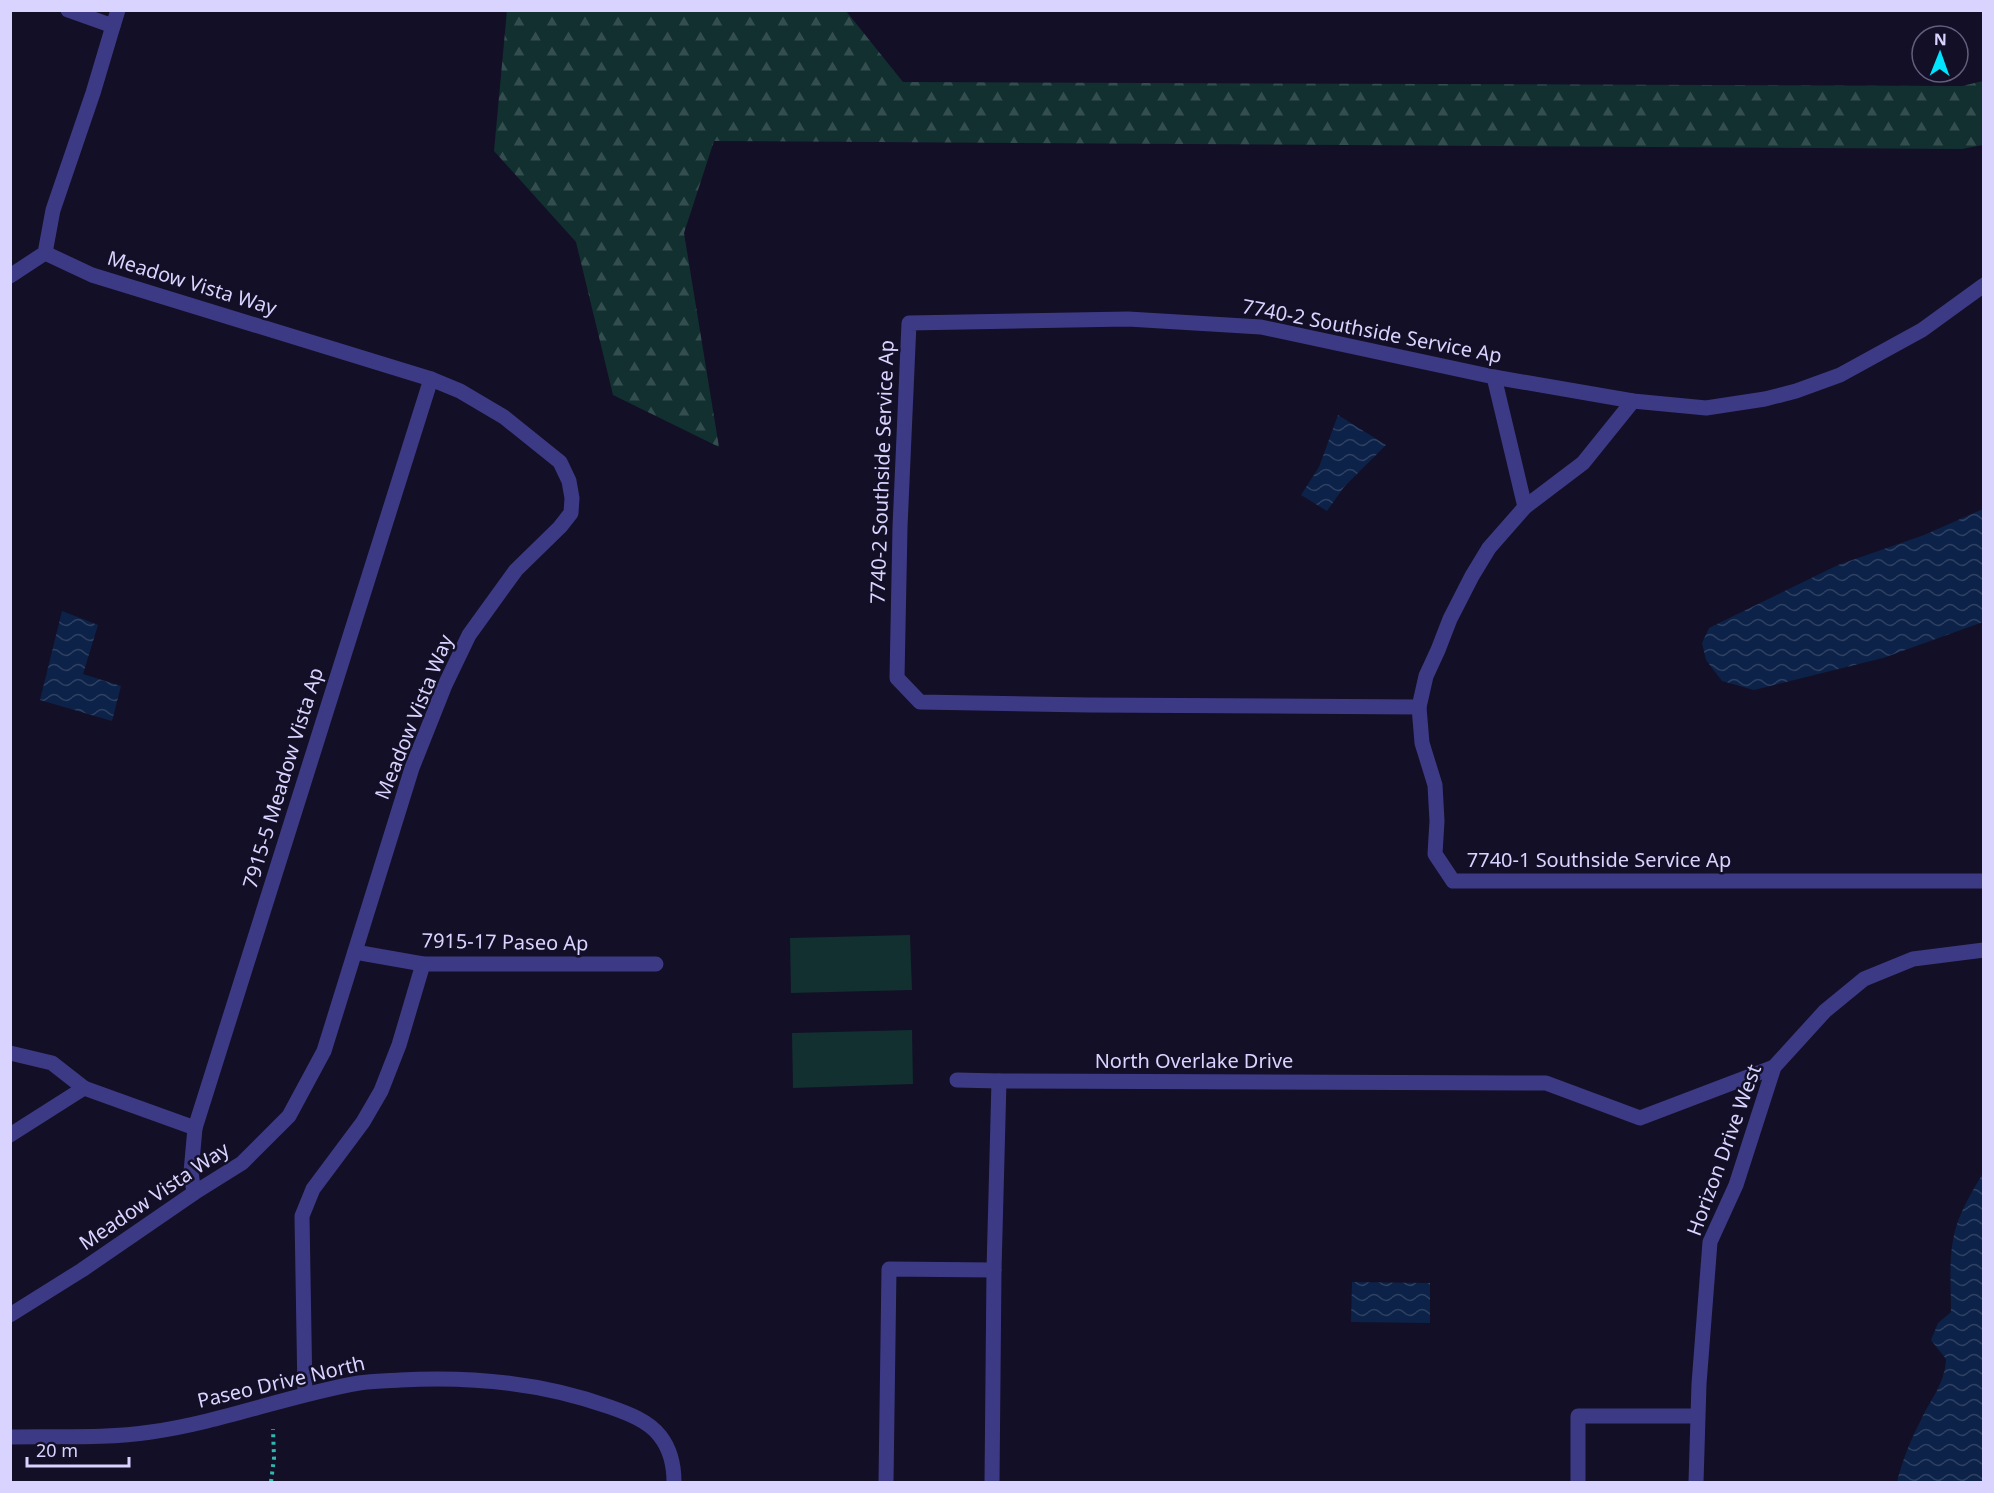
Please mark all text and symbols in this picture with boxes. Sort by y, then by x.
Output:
north arrow [1910,24,1970,84]
text: N [1934,28,1947,50]
street label: Meadow Vista Way [104,244,281,321]
street label: 7740-2 Southside Service Ap [1240,292,1504,369]
street label: 7740-2 Southside Service Ap [863,339,900,605]
street label: Meadow Vista Way [368,630,459,803]
street label: 7915-5 Meadow Vista Ap [236,664,329,892]
street label: 7740-1 Southside Service Ap [1467,846,1731,873]
street label: 7915-17 Paseo Ap [421,927,589,956]
street label: North Overlake Drive [1095,1047,1293,1074]
street label: Horizon Drive West [1680,1060,1767,1239]
street label: Meadow Vista Way [73,1135,235,1256]
street label: Paseo Drive North [194,1349,367,1414]
scale bar [27,1430,129,1468]
text: 20 m [36,1438,78,1462]

